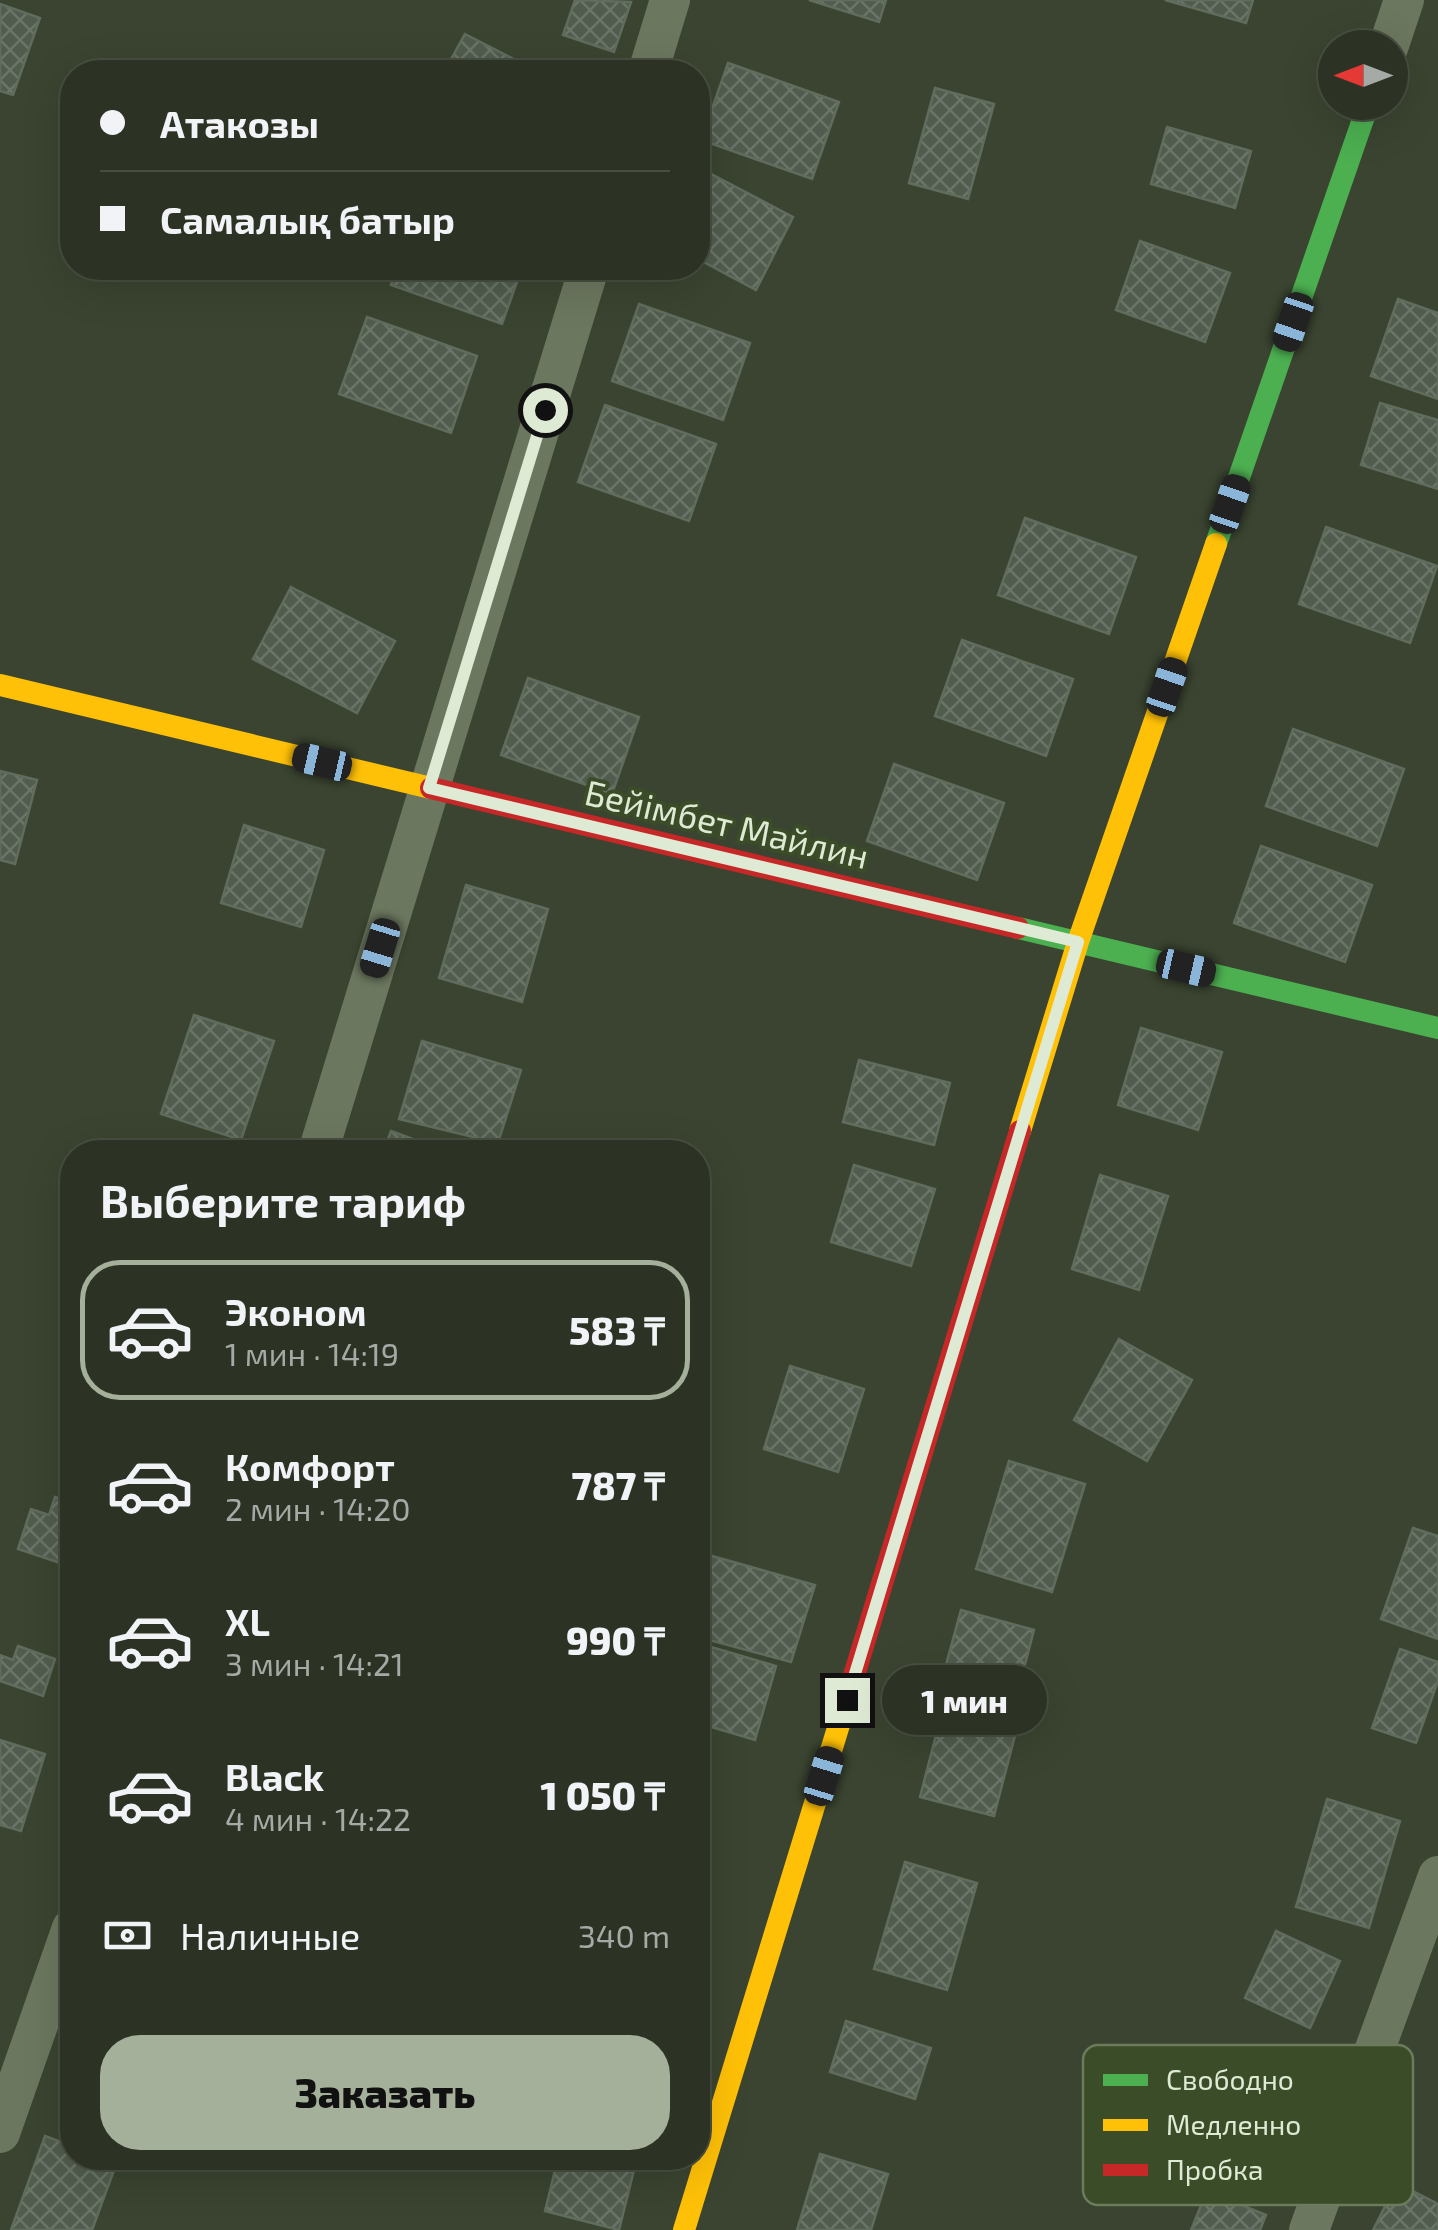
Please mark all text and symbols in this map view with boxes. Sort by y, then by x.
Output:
north arrow [1318,30,1408,120]
map controls [1318,30,1408,120]
text: Атакозы [160,100,319,146]
text: Самалық батыр [160,196,455,242]
car [1269,289,1317,355]
route start [523,388,568,433]
car [1206,471,1254,537]
car [1143,654,1191,720]
car [289,741,355,783]
street label: Бейімбет Майлин [581,770,873,876]
car [357,915,403,981]
car [1153,947,1219,989]
text: Выберите тариф [100,1173,466,1227]
icon: car [105,1285,195,1375]
text: Эконом [225,1288,367,1334]
text: 583 ₸ [569,1307,665,1353]
text: 1 мин · 14:19 [225,1334,399,1372]
icon: car [105,1440,195,1530]
text: Комфорт [225,1443,395,1489]
text: 787 ₸ [571,1462,665,1508]
text: 2 мин · 14:20 [225,1489,411,1527]
icon: car [105,1595,195,1685]
text: XL [225,1598,270,1644]
text: 990 ₸ [566,1617,665,1663]
text: 3 мин · 14:21 [225,1644,404,1682]
callout: 1 мин [882,1665,1047,1735]
route end [825,1678,870,1723]
text: 1 мин [921,1681,1008,1719]
car [801,1743,847,1809]
icon: car [105,1750,195,1840]
text: Black [225,1753,324,1799]
text: 1 050 ₸ [541,1772,665,1818]
text: 4 мин · 14:22 [225,1799,411,1837]
icon: cash [100,1908,155,1963]
text: Наличные [180,1912,360,1958]
text: 340 m [578,1916,670,1954]
button: Заказать [100,2035,670,2150]
legend [1083,2045,1413,2205]
text: Свободно [1166,2062,1294,2096]
text: Медленно [1166,2107,1301,2141]
text: Пробка [1166,2152,1264,2186]

